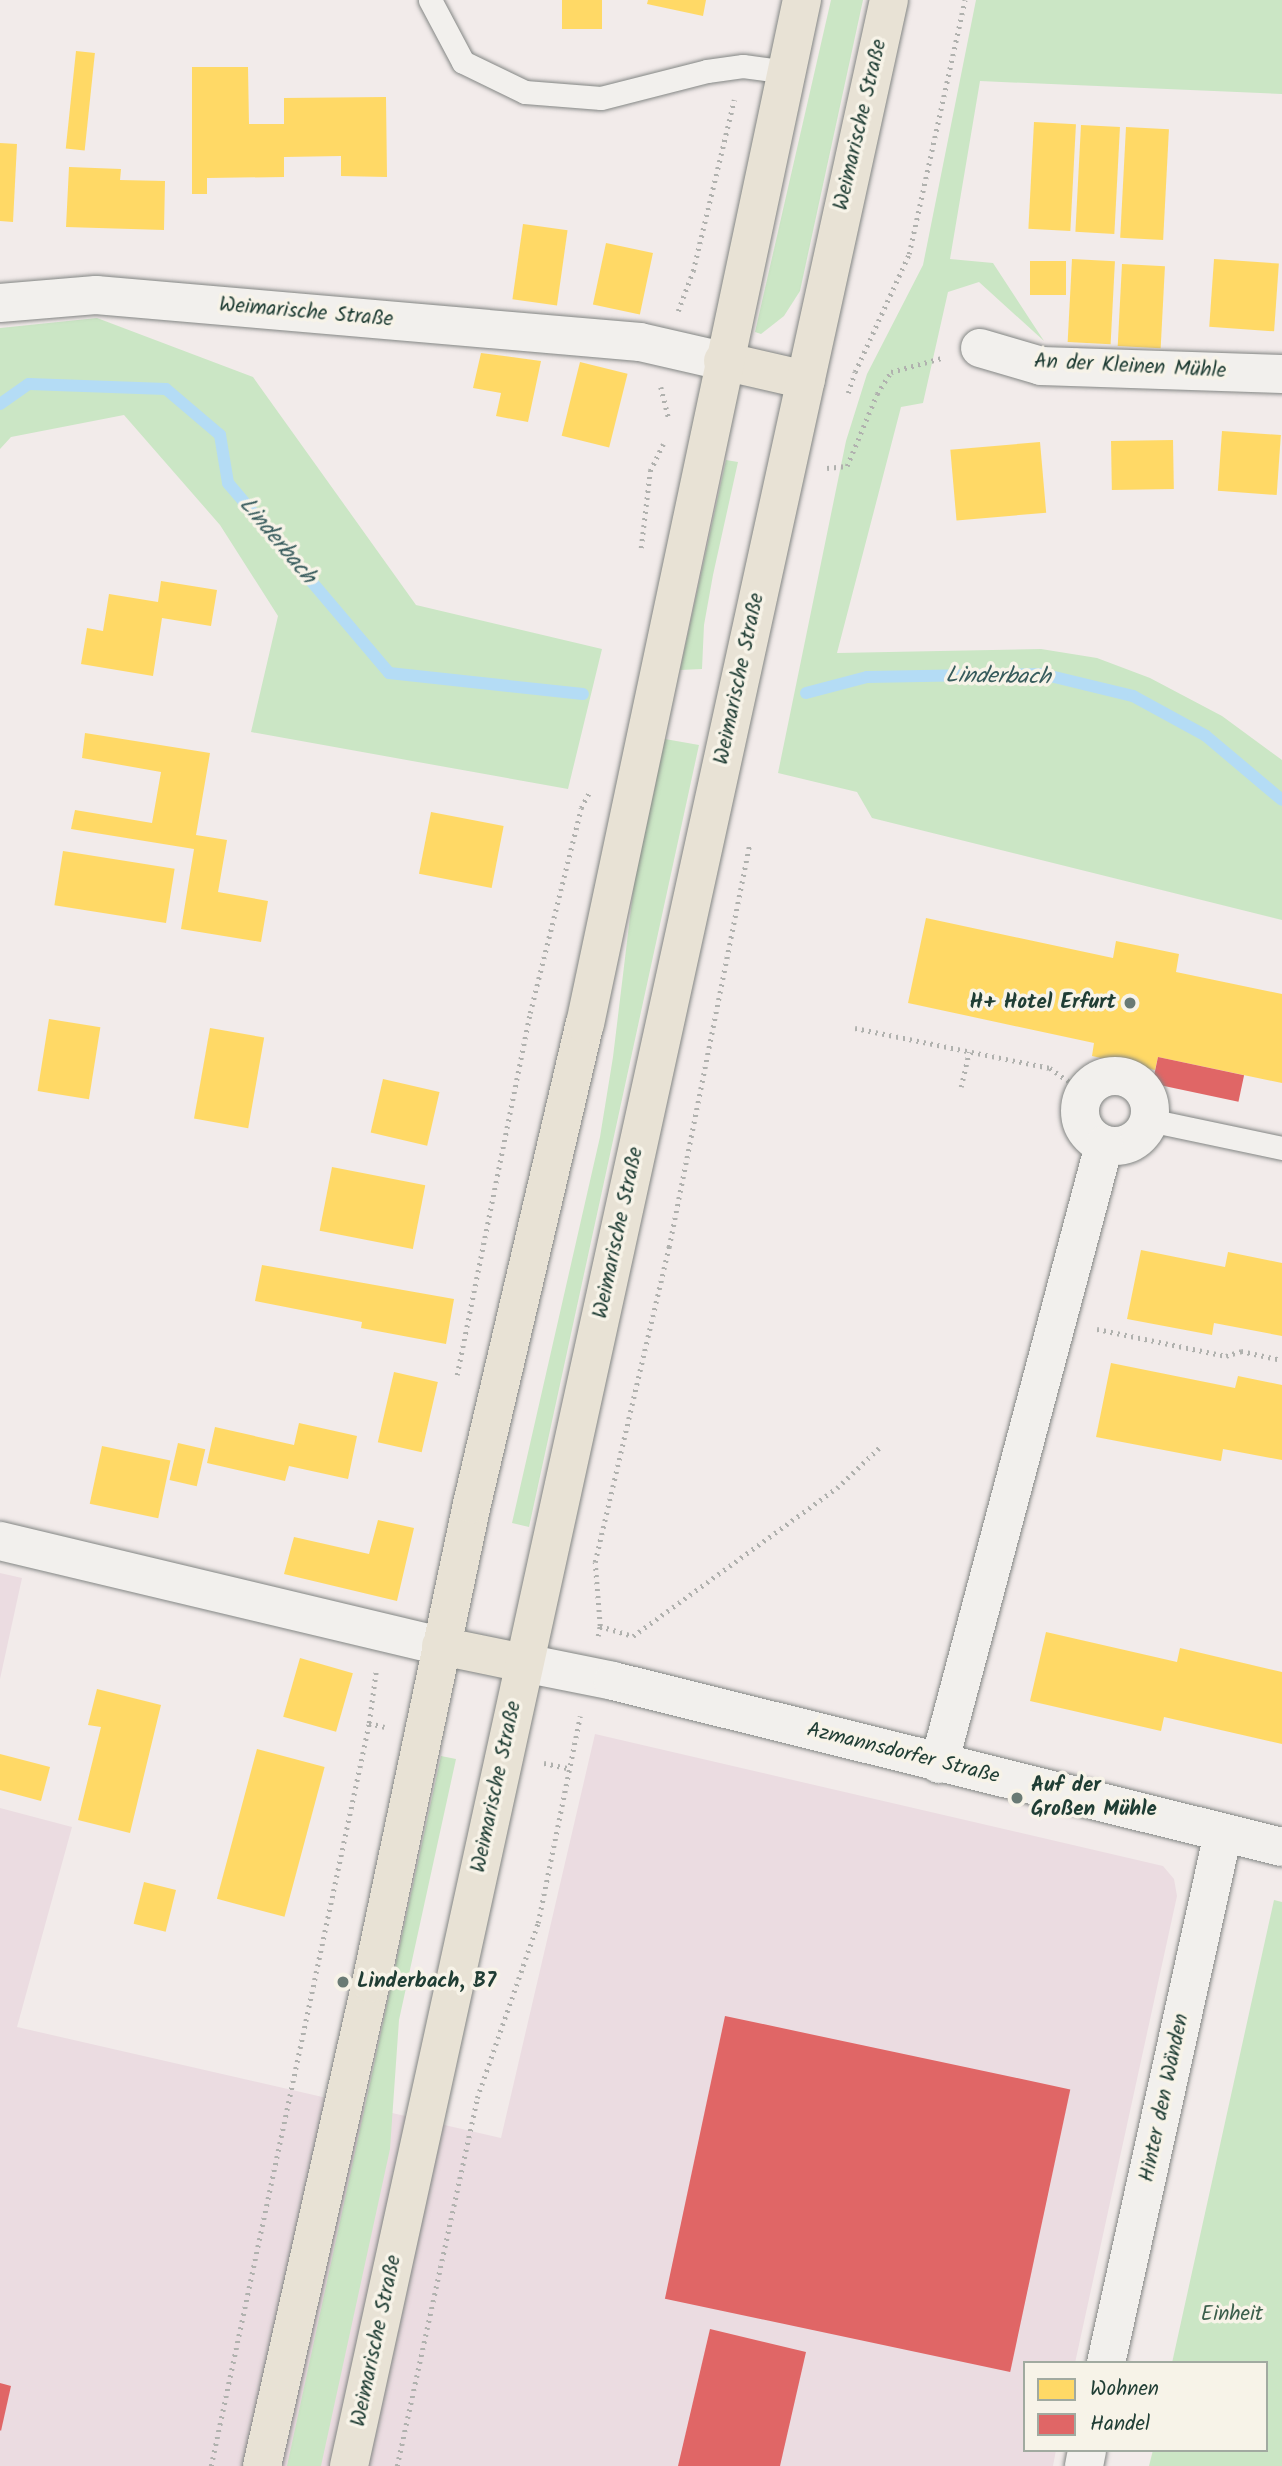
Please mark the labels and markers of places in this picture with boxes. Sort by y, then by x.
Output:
place label: H+ Hotel Erfurt [969,990,1116,1016]
marker: H+ Hotel Erfurt [1122,995,1138,1011]
place label: Auf der Großen Mühle [1031,1773,1157,1823]
marker: Auf der Großen Mühle [1009,1790,1025,1806]
place label: Linderbach, B7 [357,1969,496,1995]
marker: Linderbach, B7 [335,1974,351,1990]

